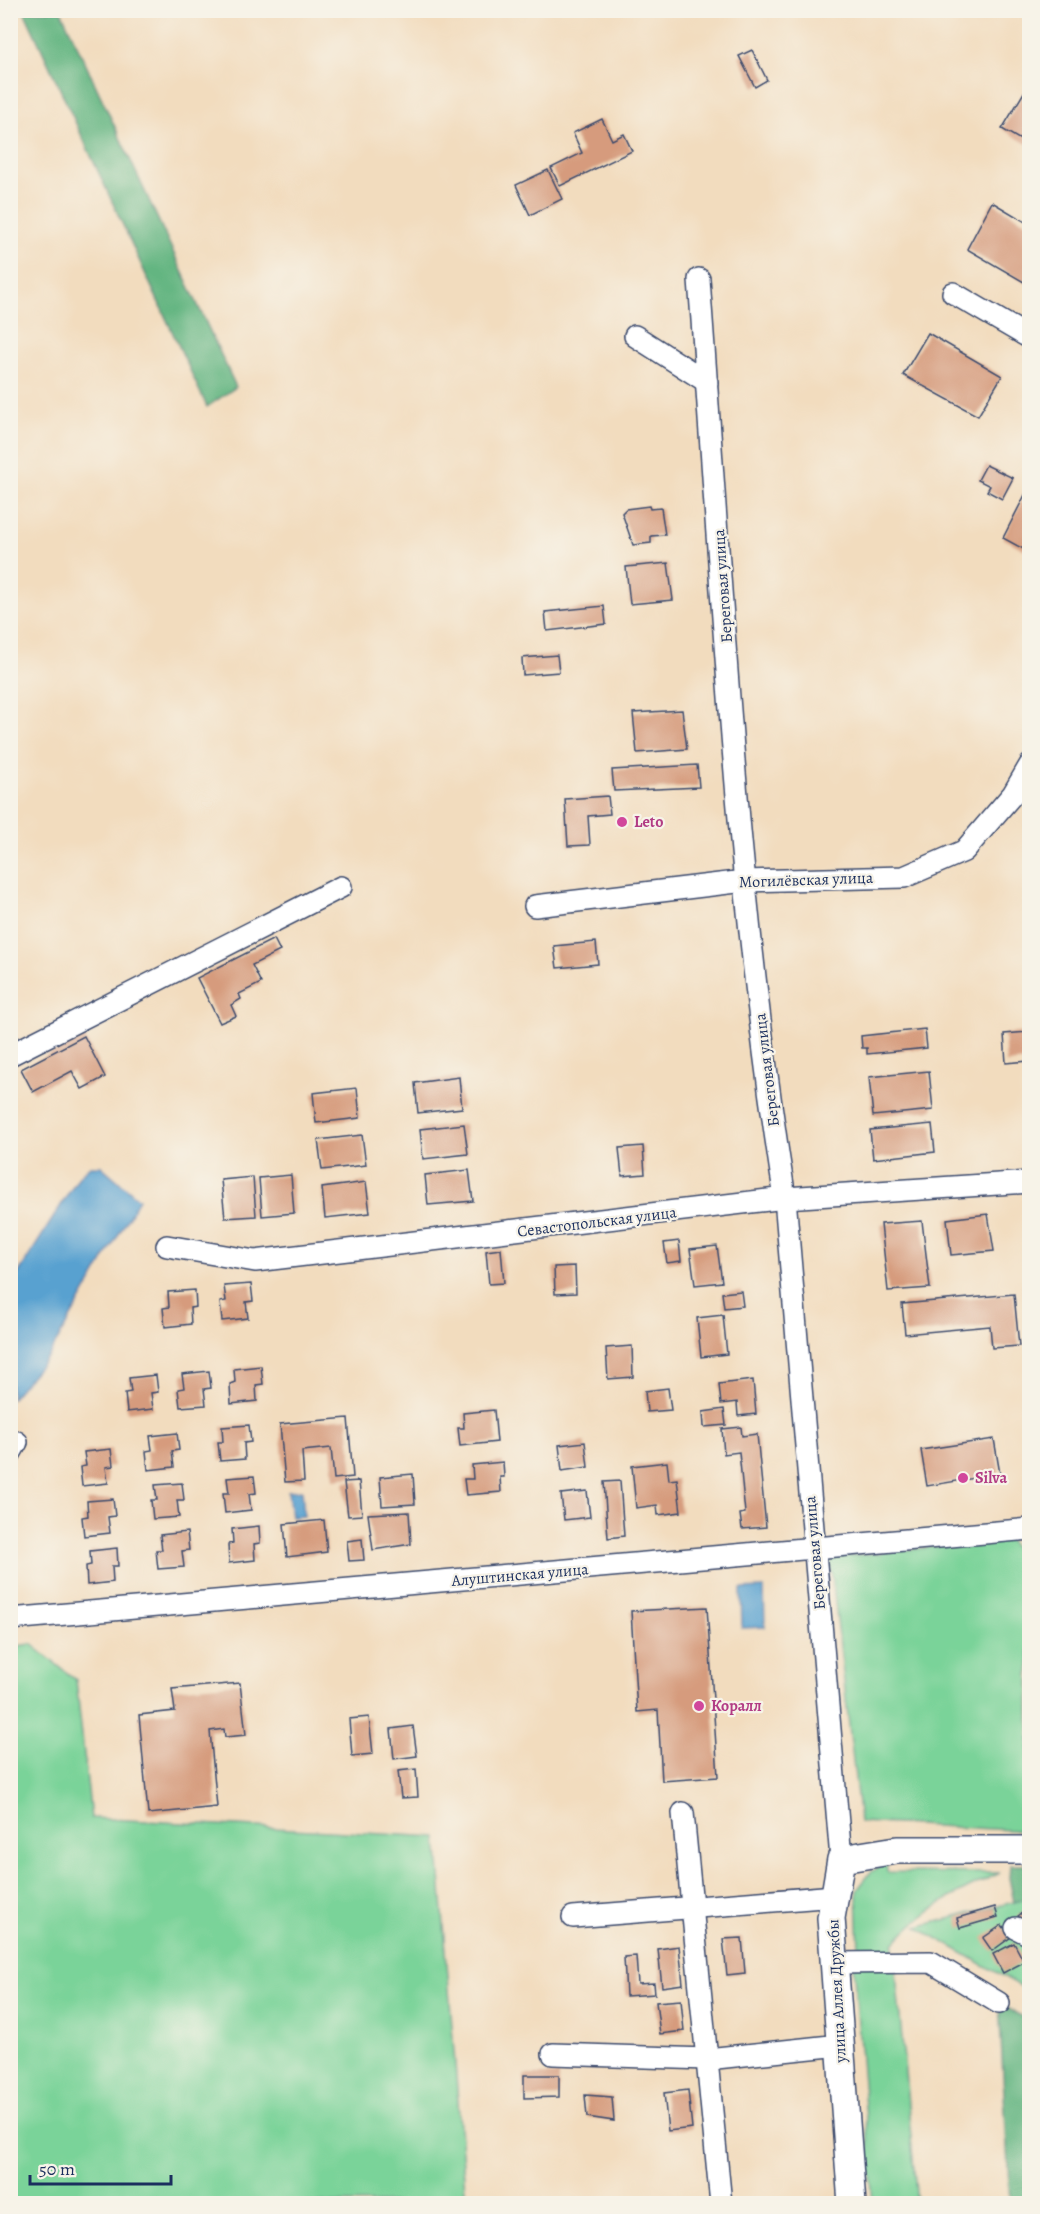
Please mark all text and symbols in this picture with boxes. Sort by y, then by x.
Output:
street label: Береговая улица [708,528,738,644]
place label: Leto [634,811,663,833]
marker: Leto [615,815,629,829]
street label: Могилёвская улица [739,867,874,893]
street label: Береговая улица [749,1011,785,1128]
street label: Севастопольская улица [516,1201,678,1243]
place label: Silva [975,1467,1008,1489]
marker: Silva [956,1471,970,1485]
street label: Береговая улица [799,1495,831,1611]
street label: Алуштинская улица [450,1558,590,1592]
place label: Коралл [711,1695,762,1717]
marker: Коралл [692,1699,706,1713]
street label: улица Аллея Дружбы [822,1919,852,2064]
scale bar [30,2148,171,2186]
text: 50 m [39,2157,75,2181]

